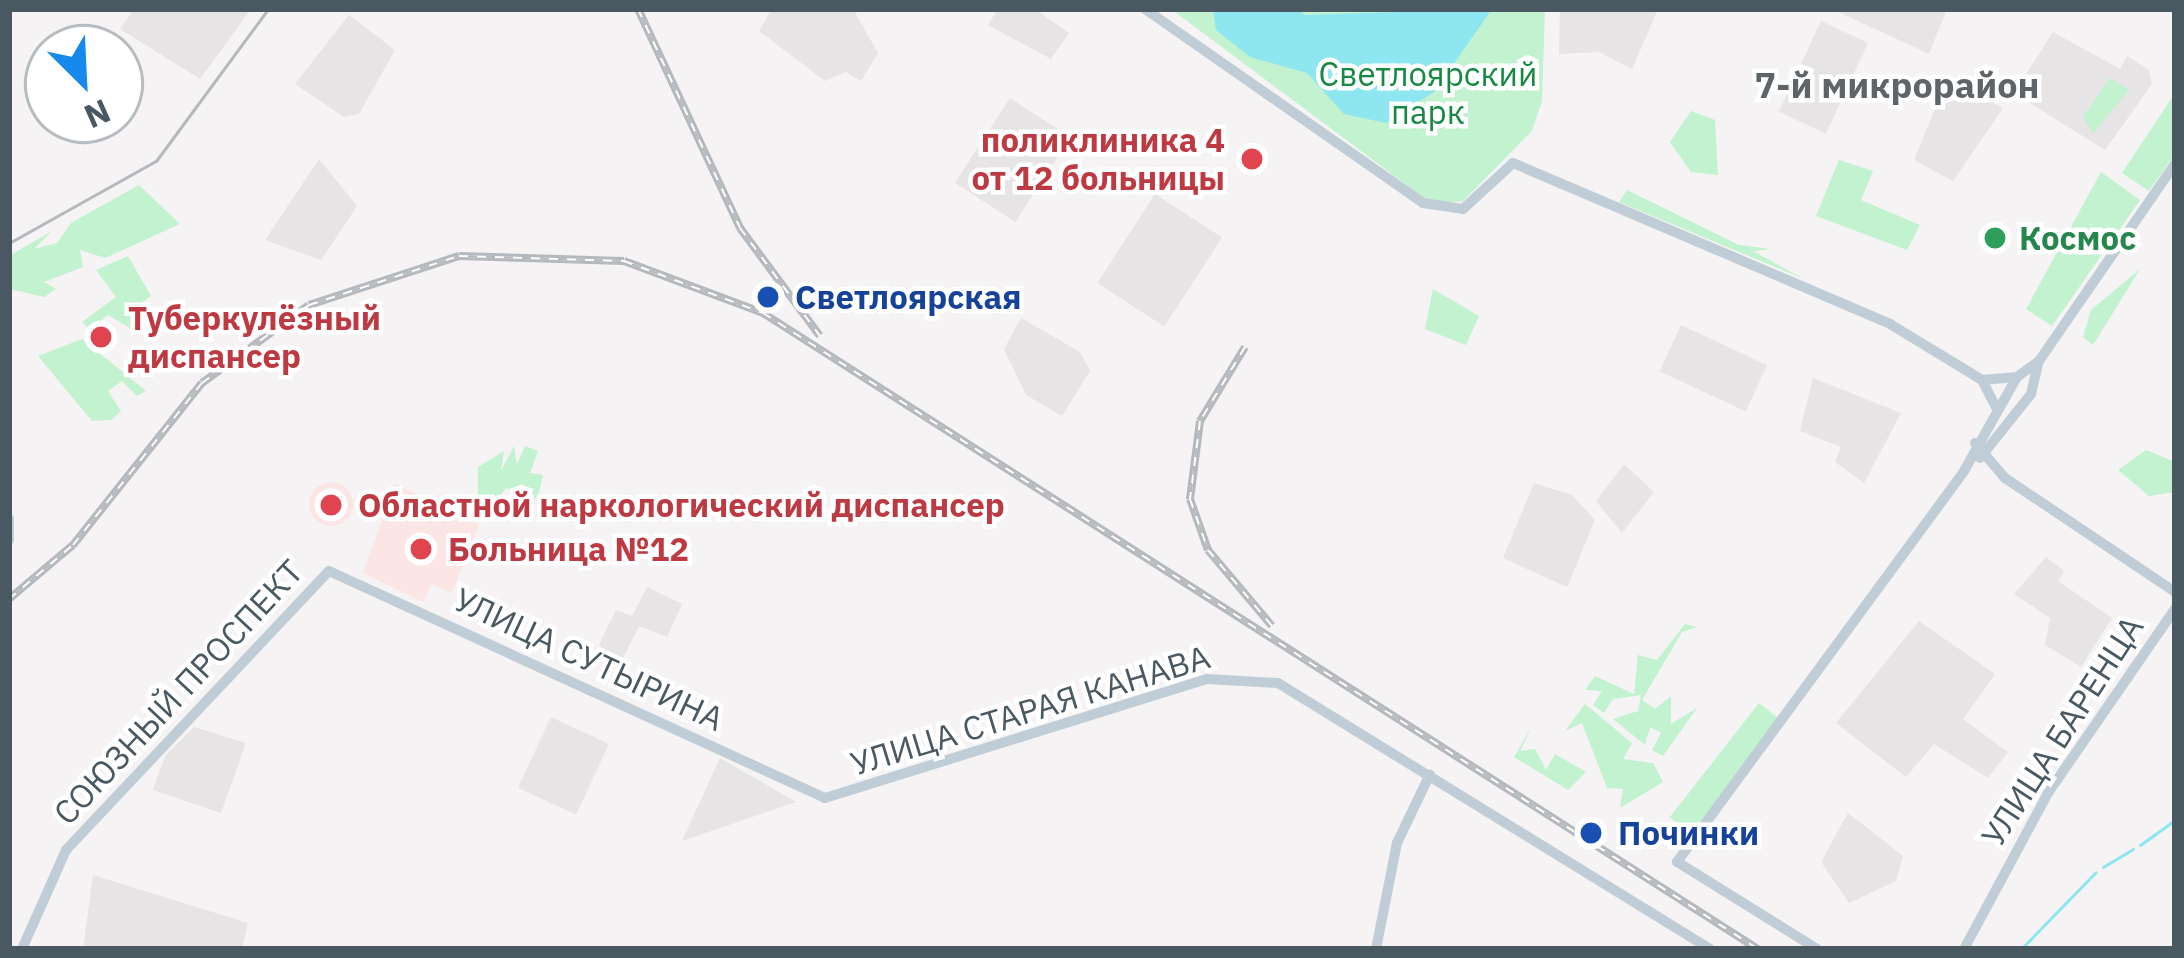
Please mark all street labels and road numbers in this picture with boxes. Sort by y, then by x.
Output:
street label: СОЮЗНЫЙ ПРОСПЕКТ [45,552,311,832]
street label: УЛИЦА СУТЫРИНА [448,579,730,739]
street label: УЛИЦА БАРЕНЦА [1973,608,2151,854]
street label: УЛИЦА СТАРАЯ КАНАВА [846,636,1214,784]

